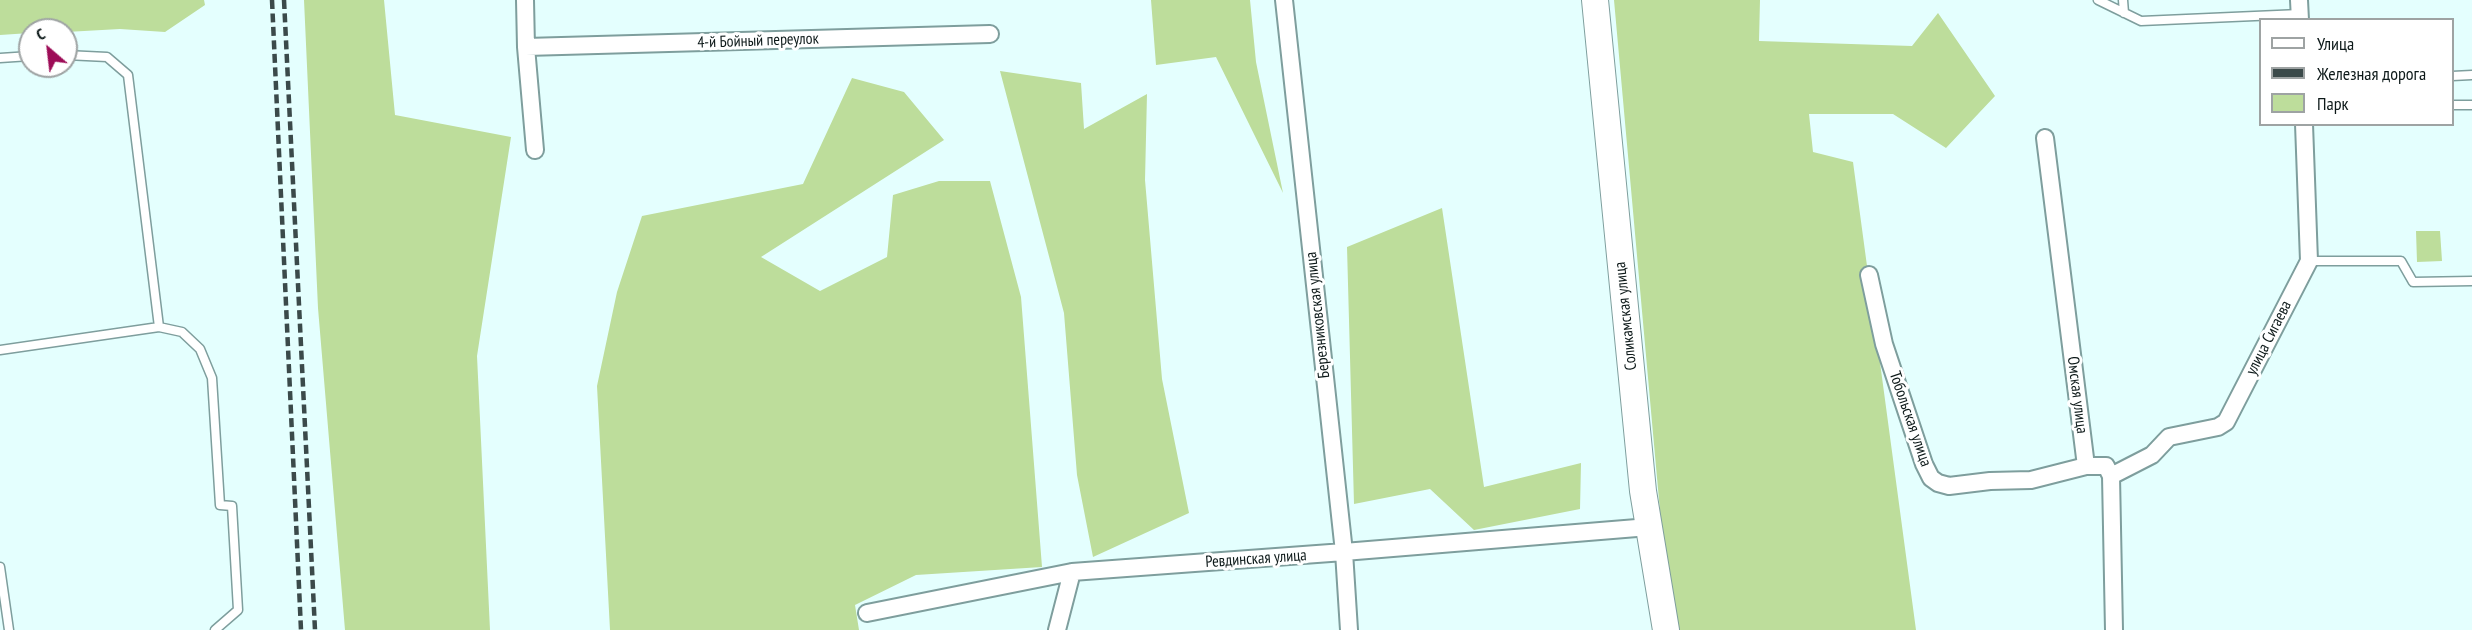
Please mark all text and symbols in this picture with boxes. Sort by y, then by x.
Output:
north arrow [18,18,78,78]
legend [2259,18,2454,126]
text: С [33,23,48,44]
street label: 4-й Бойный переулок [697,29,819,53]
text: Улица [2317,32,2354,55]
text: Железная дорога [2317,62,2426,85]
text: Парк [2317,92,2348,115]
street label: Березниковская улица [1302,251,1334,379]
street label: Соликамская улица [1611,261,1641,371]
street label: улица Сигаева [2242,297,2296,379]
street label: Омская улица [2063,355,2091,435]
street label: Тобольская улица [1885,369,1935,469]
street label: Ревдинская улица [1205,546,1307,572]

